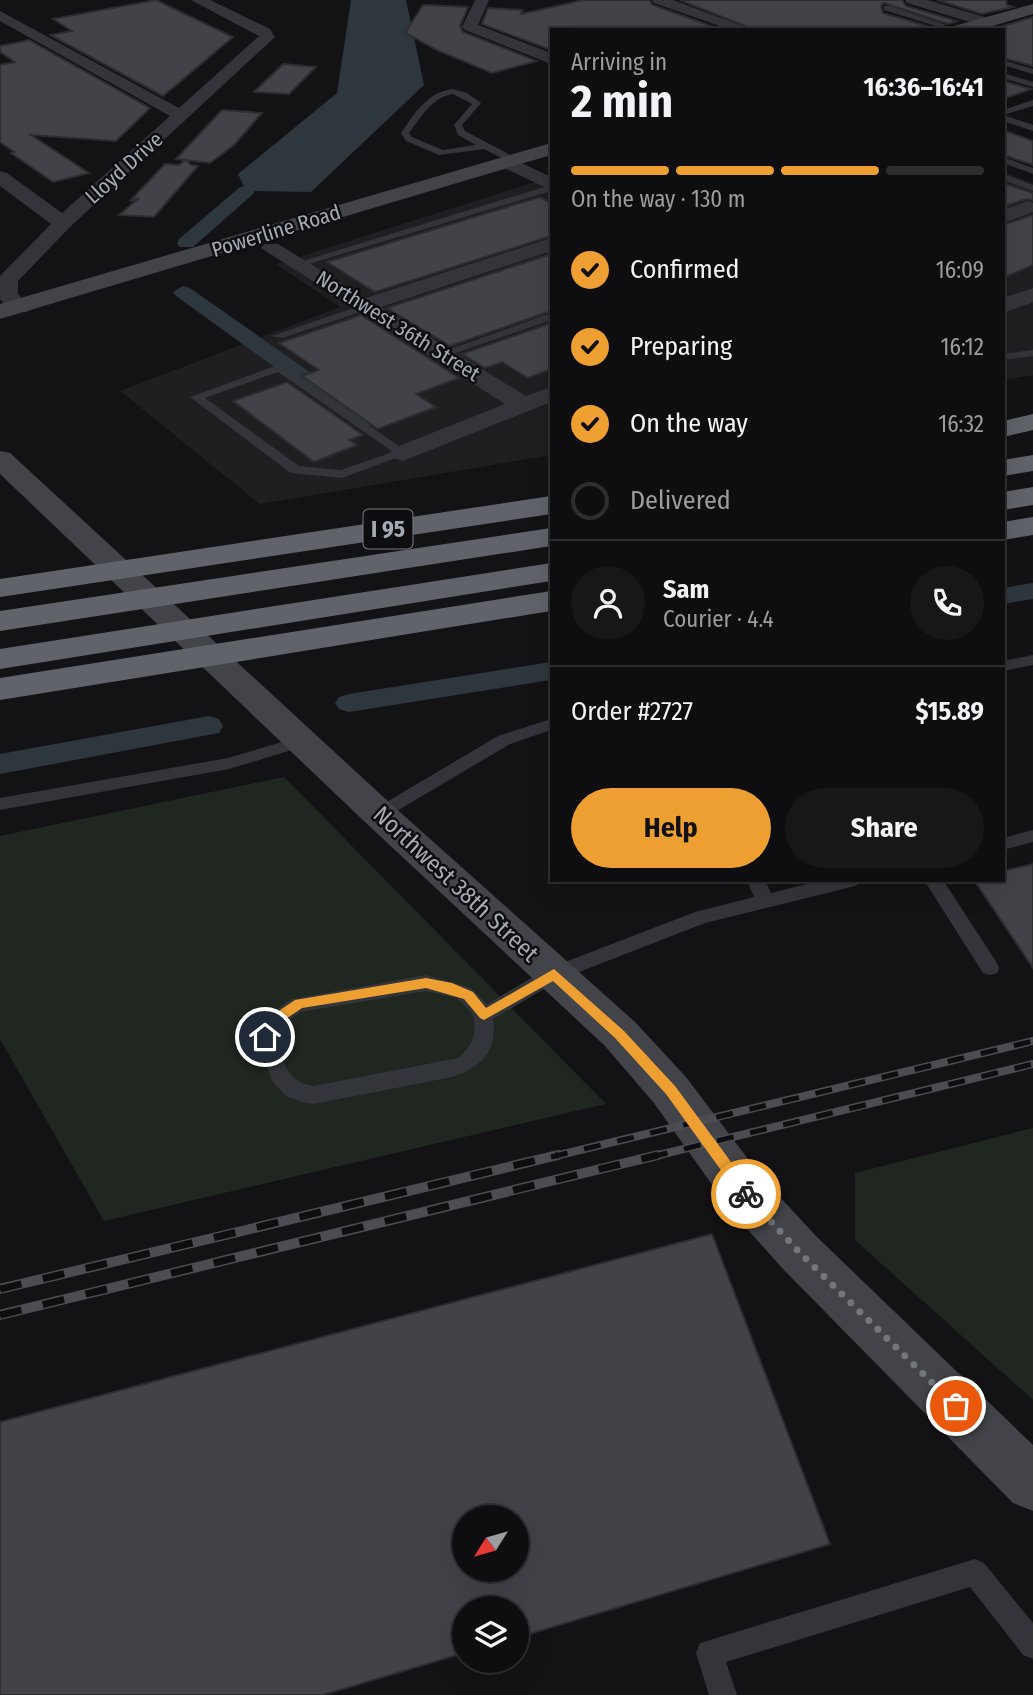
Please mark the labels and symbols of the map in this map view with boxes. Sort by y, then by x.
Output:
street label: Lloyd Drive [80,126,168,210]
street label: Powerline Road [208,199,344,263]
street label: Northwest 36th Street [311,265,485,387]
road number: I 95 [364,509,412,548]
street label: Northwest 38th Street [368,800,544,968]
pin [235,1007,295,1067]
courier [711,1159,781,1229]
pin [926,1376,986,1436]
north arrow [452,1505,528,1582]

